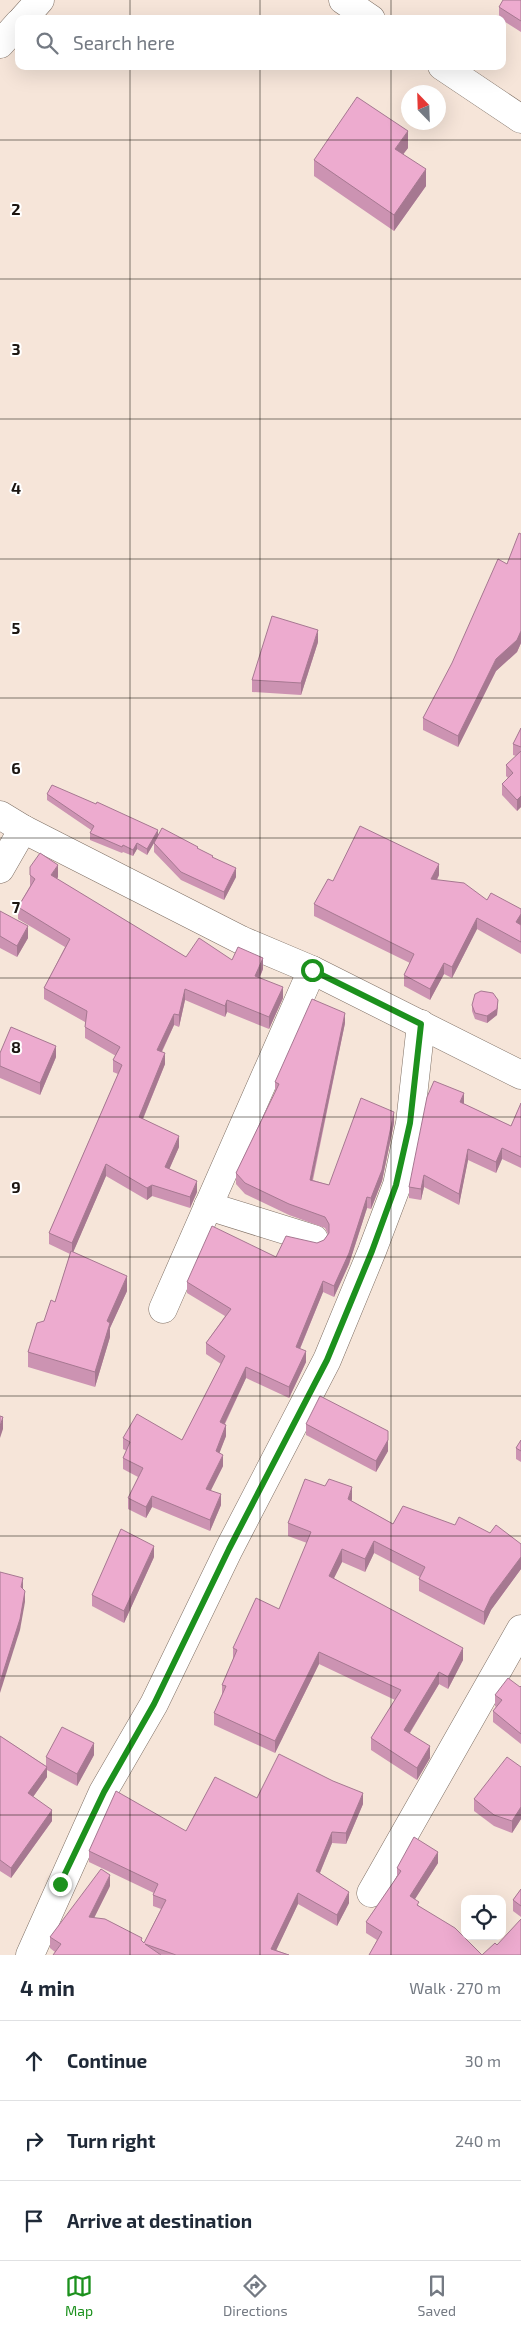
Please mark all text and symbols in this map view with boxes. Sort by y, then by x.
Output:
search box [15,15,506,70]
icon: search [33,29,61,57]
text: Search here [73,31,175,54]
north arrow [401,85,446,130]
text: 2 [11,199,21,218]
text: 3 [11,339,21,358]
text: 4 [11,478,21,497]
text: 5 [12,618,21,637]
text: 6 [11,758,21,777]
text: 7 [12,897,21,916]
route start [301,959,324,982]
text: 8 [11,1037,21,1056]
text: 9 [11,1177,21,1196]
route end [49,1873,72,1896]
map controls [461,1895,506,1940]
button: locate [461,1895,506,1940]
text: 4 min [20,1975,75,2000]
text: Walk · 270 m [409,1978,501,1997]
icon: ahead [20,2047,48,2075]
text: Continue [67,2049,147,2072]
text: 30 m [465,2051,501,2070]
icon: right [20,2127,48,2155]
text: Turn right [67,2129,155,2152]
text: 240 m [455,2131,501,2150]
icon: arrive [20,2207,48,2235]
text: Arrive at destination [67,2209,252,2232]
tab: Map [65,2272,93,2319]
tab: Directions [223,2272,288,2319]
tab: Saved [418,2272,456,2319]

